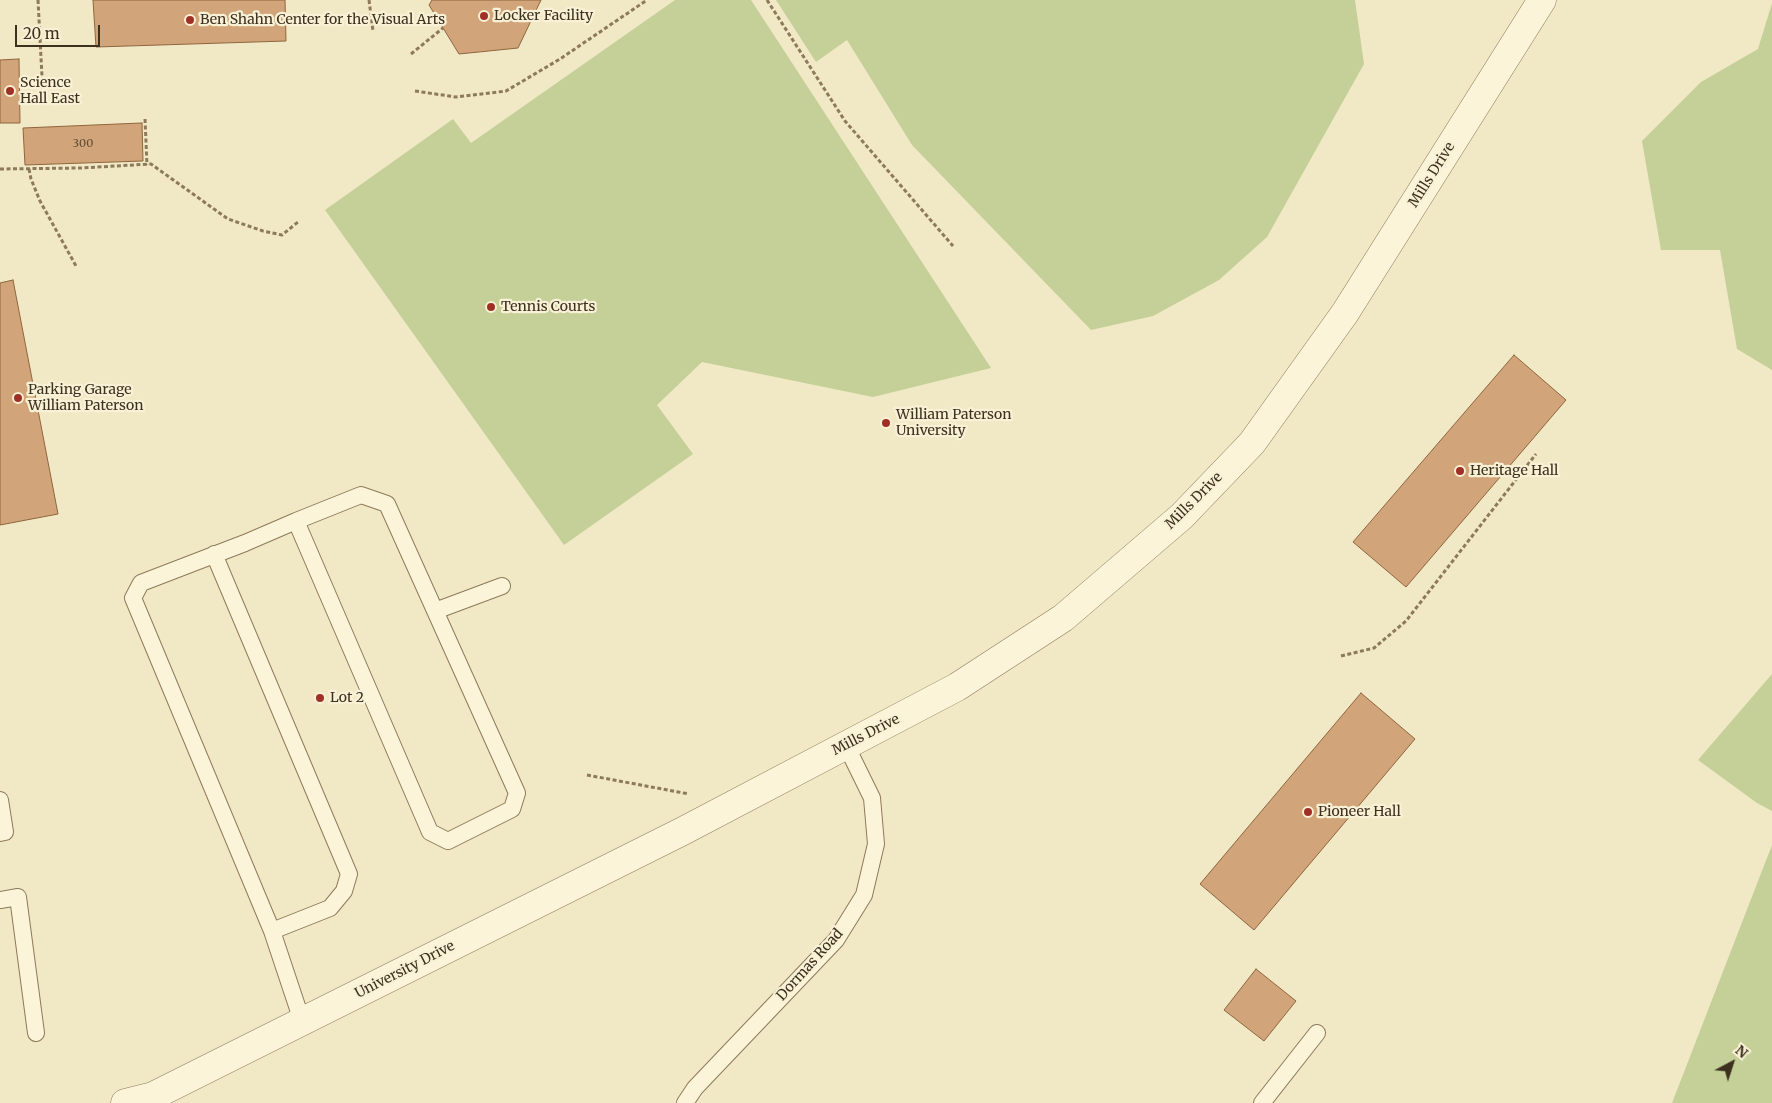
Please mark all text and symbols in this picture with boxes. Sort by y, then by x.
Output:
place label: Locker Facility [494,8,593,24]
marker: Locker Facility [478,10,490,22]
place label: Ben Shahn Center for the Visual Arts [200,12,445,28]
marker: Ben Shahn Center for the Visual Arts [184,14,196,26]
scale bar [18,15,102,47]
text: 20 m [23,24,60,43]
place label: Science Hall East [20,75,80,108]
marker: Science Hall East [4,85,16,97]
house number: 300 [73,137,93,151]
street label: Mills Drive [1405,139,1459,211]
place label: Tennis Courts [501,299,595,315]
marker: Tennis Courts [485,301,497,313]
place label: Parking Garage William Paterson [28,382,143,414]
marker: Parking Garage William Paterson [12,392,24,404]
place label: William Paterson University [896,407,1011,440]
marker: William Paterson University [880,417,892,429]
place label: Heritage Hall [1470,463,1558,479]
marker: Heritage Hall [1454,465,1466,477]
street label: Mills Drive [1162,469,1226,533]
place label: Lot 2 [330,690,364,706]
marker: Lot 2 [314,692,326,704]
street label: Mills Drive [829,711,903,759]
place label: Pioneer Hall [1318,804,1401,820]
marker: Pioneer Hall [1302,806,1314,818]
street label: Dormas Road [773,926,847,1004]
street label: University Drive [352,938,458,1002]
north arrow [1707,1038,1757,1088]
text: N [1732,1041,1752,1062]

